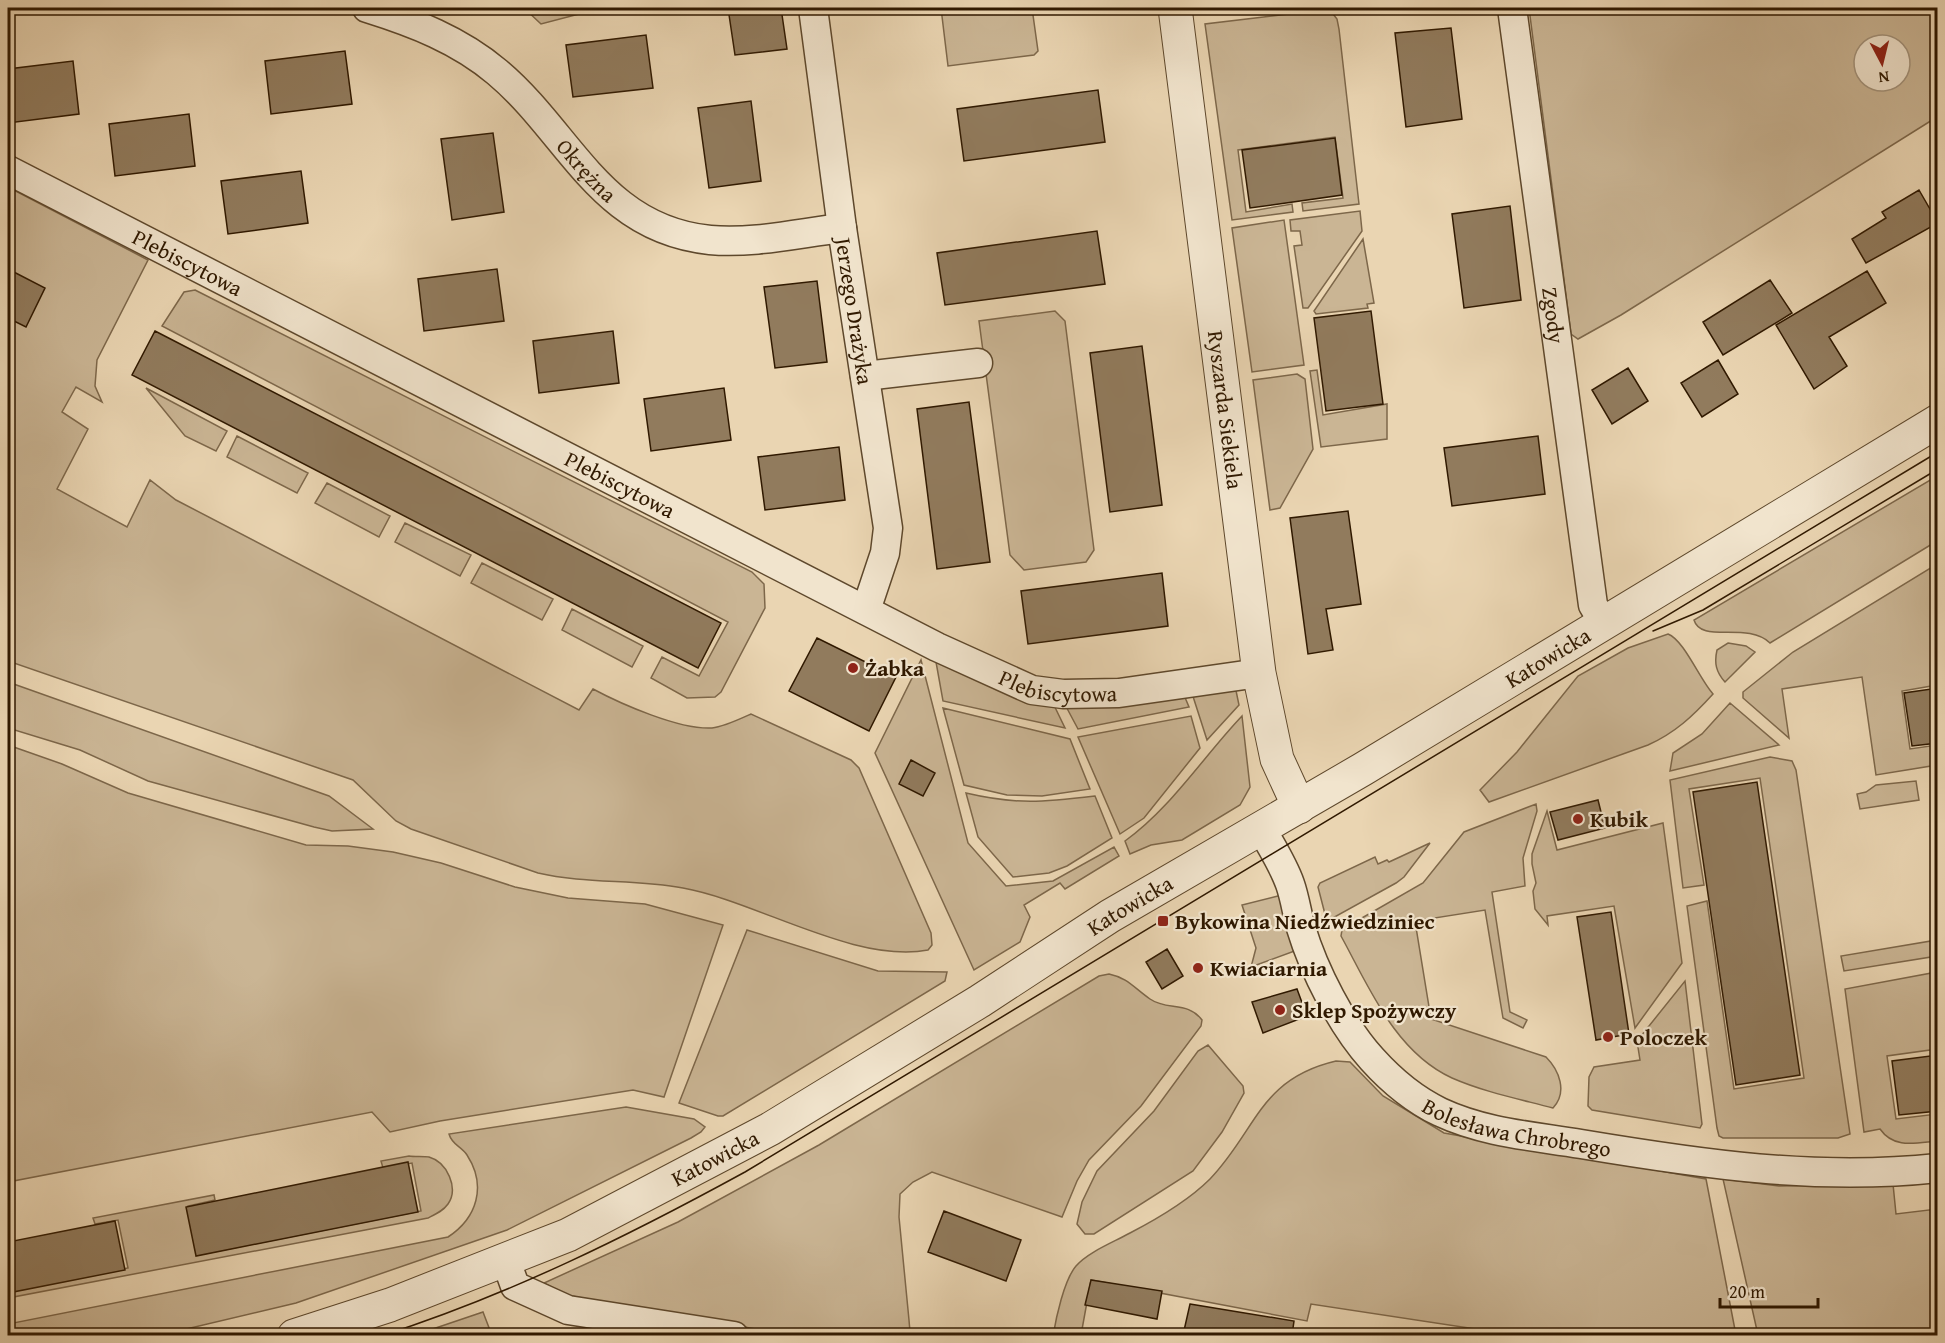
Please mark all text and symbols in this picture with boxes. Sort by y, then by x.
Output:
north arrow [1852,33,1912,93]
text: N [1877,65,1891,90]
street label: Okrężna [549,131,624,210]
street label: Plebiscytowa [127,221,249,304]
street label: Jerzego Drażyka [827,233,882,387]
street label: Zgody [1534,285,1573,345]
street label: Ryszarda Siekiela [1200,329,1252,492]
street label: Plebiscytowa [559,443,681,526]
street label: Katowicka [1499,619,1597,695]
place label: Żabka [865,652,925,684]
marker: Żabka [846,661,860,675]
street label: Plebiscytowa [994,661,1118,710]
place label: Kubik [1590,803,1648,835]
marker: Kubik [1571,812,1585,826]
street label: Katowicka [1080,867,1179,943]
place label: Bykowina Niedźwiedziniec [1175,905,1435,937]
marker: Bykowina Niedźwiedziniec [1156,914,1170,928]
place label: Kwiaciarnia [1210,952,1328,984]
marker: Kwiaciarnia [1191,961,1205,975]
place label: Sklep Spożywczy [1292,994,1457,1026]
marker: Sklep Spożywczy [1273,1003,1287,1017]
place label: Poloczek [1620,1021,1707,1053]
marker: Poloczek [1601,1030,1615,1044]
street label: Bolesława Chrobrego [1416,1090,1613,1165]
street label: Katowicka [665,1121,765,1194]
scale bar [1720,1271,1818,1309]
text: 20 m [1729,1278,1765,1305]

